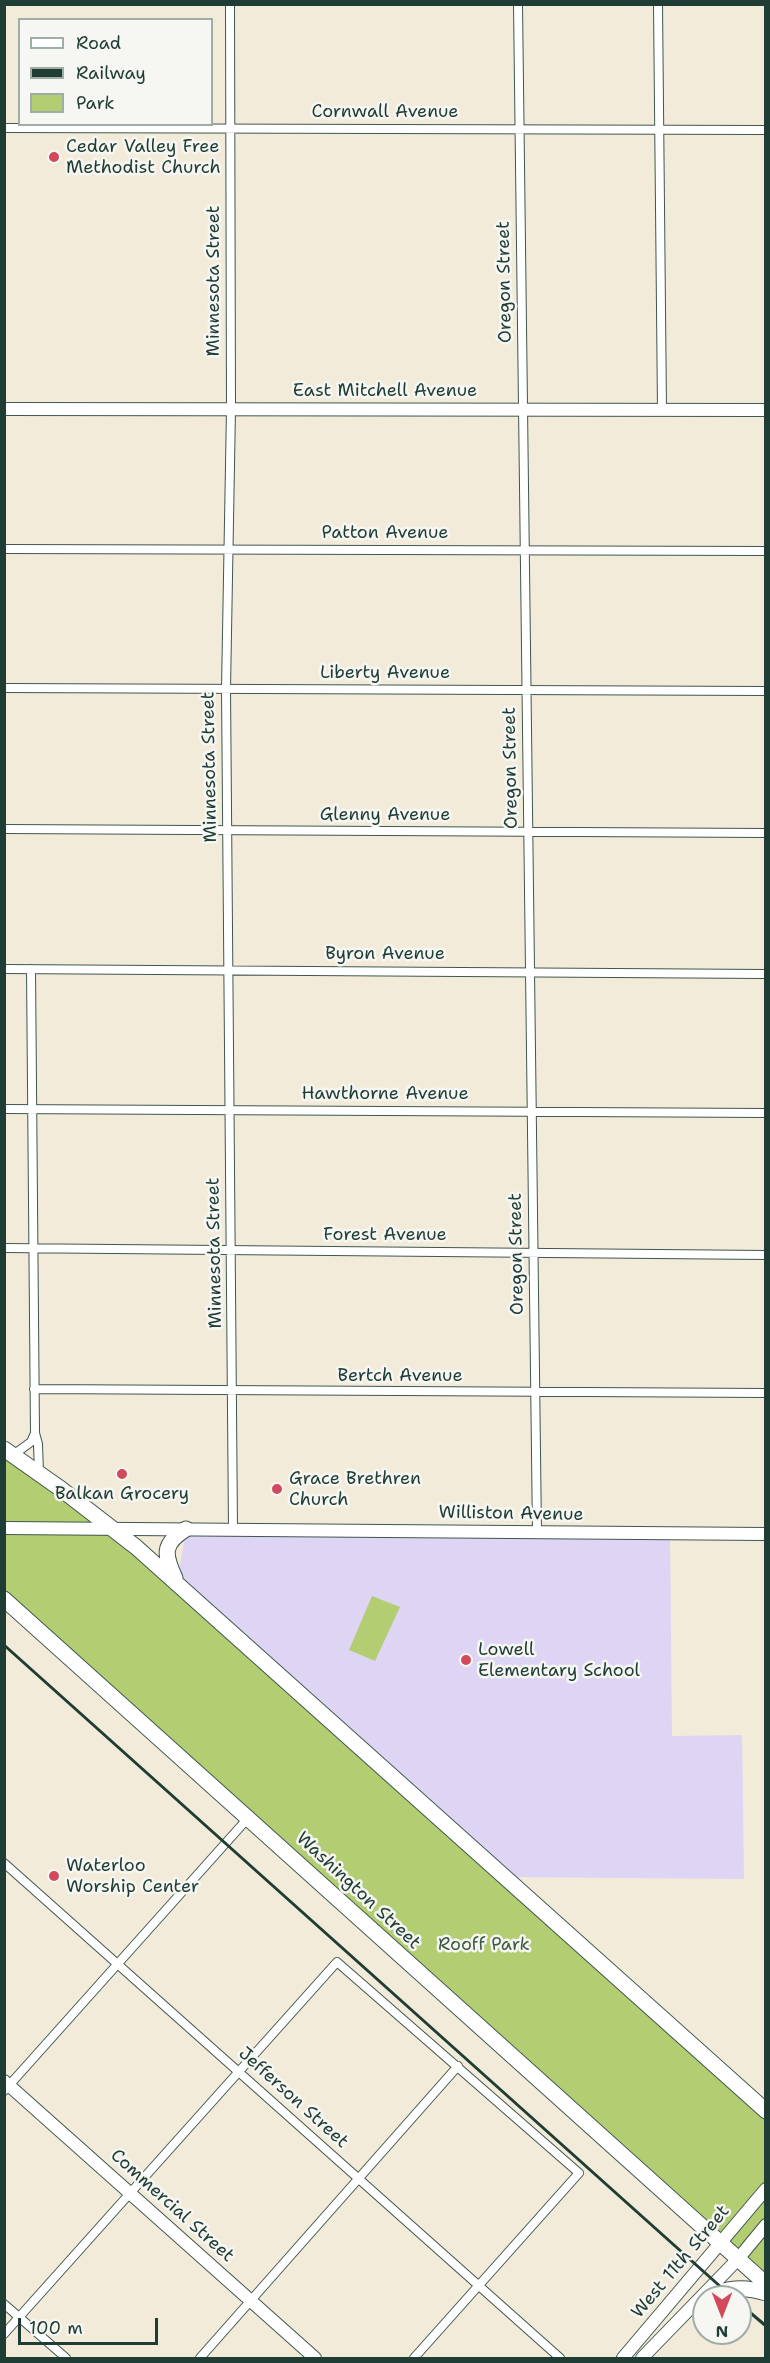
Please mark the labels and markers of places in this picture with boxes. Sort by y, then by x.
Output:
place label: Cedar Valley Free Methodist Church [66,136,221,178]
marker: Cedar Valley Free Methodist Church [47,150,61,164]
marker: Balkan Grocery [115,1467,129,1481]
place label: Grace Brethren Church [289,1468,421,1510]
marker: Grace Brethren Church [270,1482,284,1496]
place label: Balkan Grocery [55,1483,189,1505]
place label: Lowell Elementary School [478,1639,640,1682]
marker: Lowell Elementary School [459,1653,473,1667]
place label: Waterloo Worship Center [66,1855,199,1898]
marker: Waterloo Worship Center [47,1869,61,1883]

